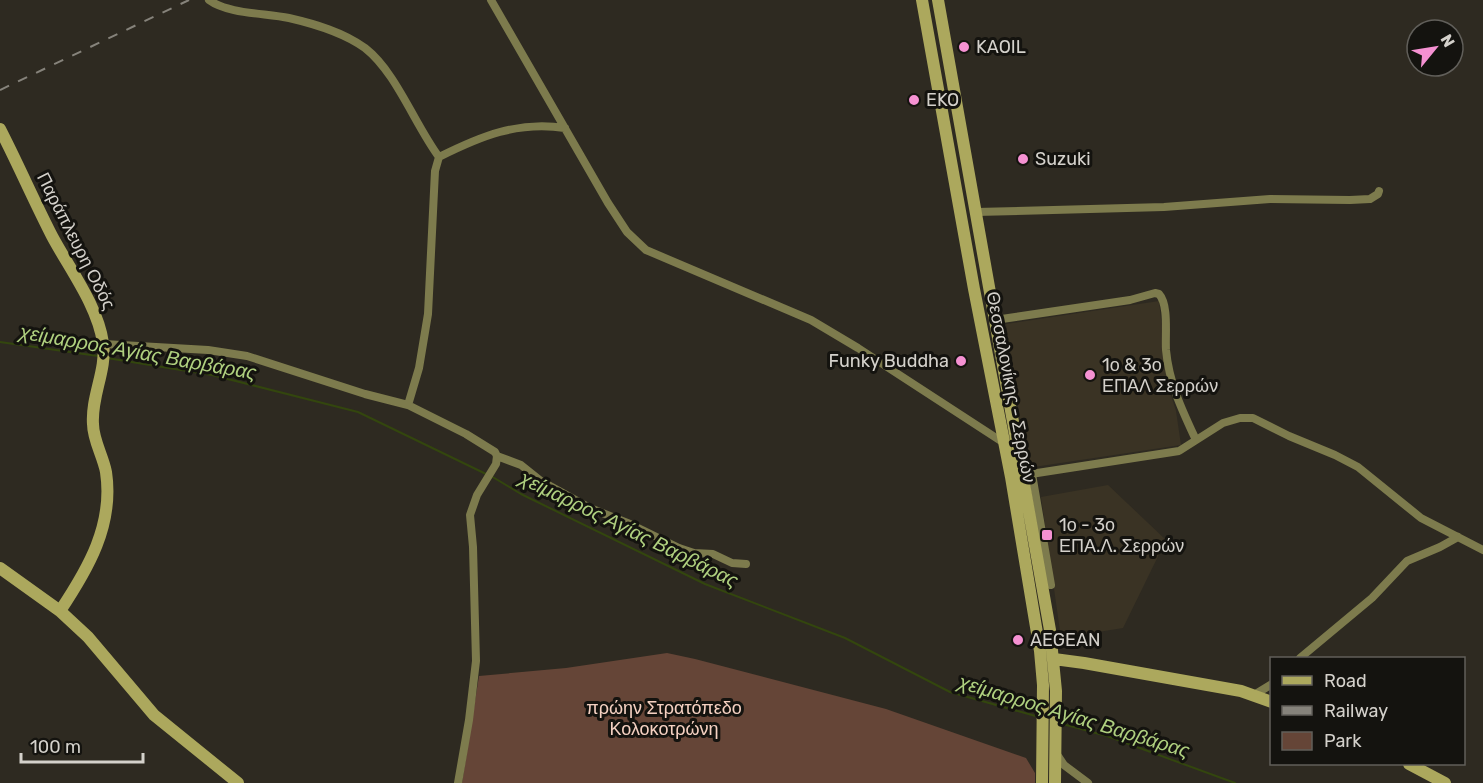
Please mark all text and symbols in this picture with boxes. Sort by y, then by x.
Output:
north arrow [1405,18,1465,78]
text: N [1436,31,1459,50]
place label: KAOIL [976,36,1026,58]
marker: KAOIL [957,40,971,54]
place label: EKO [926,89,959,111]
marker: EKO [907,93,921,107]
place label: Suzuki [1035,148,1091,170]
marker: Suzuki [1016,152,1030,166]
street label: Παράπλευρη Οδός [32,169,120,313]
street label: Θεσσαλονίκης - Σερρών [982,290,1040,484]
water label: χείμαρρος Αγίας Βαρβάρας [16,319,259,385]
place label: Funky Buddha [829,350,949,372]
marker: Funky Buddha [954,354,968,368]
place label: 1ο & 3ο ΕΠΑΛ Σερρών [1102,354,1218,397]
marker: 1ο & 3ο ΕΠΑΛ Σερρών [1083,368,1097,382]
water label: χείμαρρος Αγίας Βαρβάρας [514,465,743,593]
place label: 1ο - 3ο ΕΠΑ.Λ. Σερρών [1059,514,1184,557]
marker: 1ο - 3ο ΕΠΑ.Λ. Σερρών [1040,528,1054,542]
place label: AEGEAN [1030,629,1101,651]
marker: AEGEAN [1011,633,1025,647]
legend [1270,657,1465,765]
water label: χείμαρρος Αγίας Βαρβάρας [954,669,1193,763]
text: Road [1324,670,1367,692]
park label: πρώην Στρατόπεδο Κολοκοτρώνη [586,697,742,740]
text: Railway [1324,700,1388,722]
scale bar [21,726,142,764]
text: Park [1324,730,1362,752]
text: 100 m [30,736,81,758]

